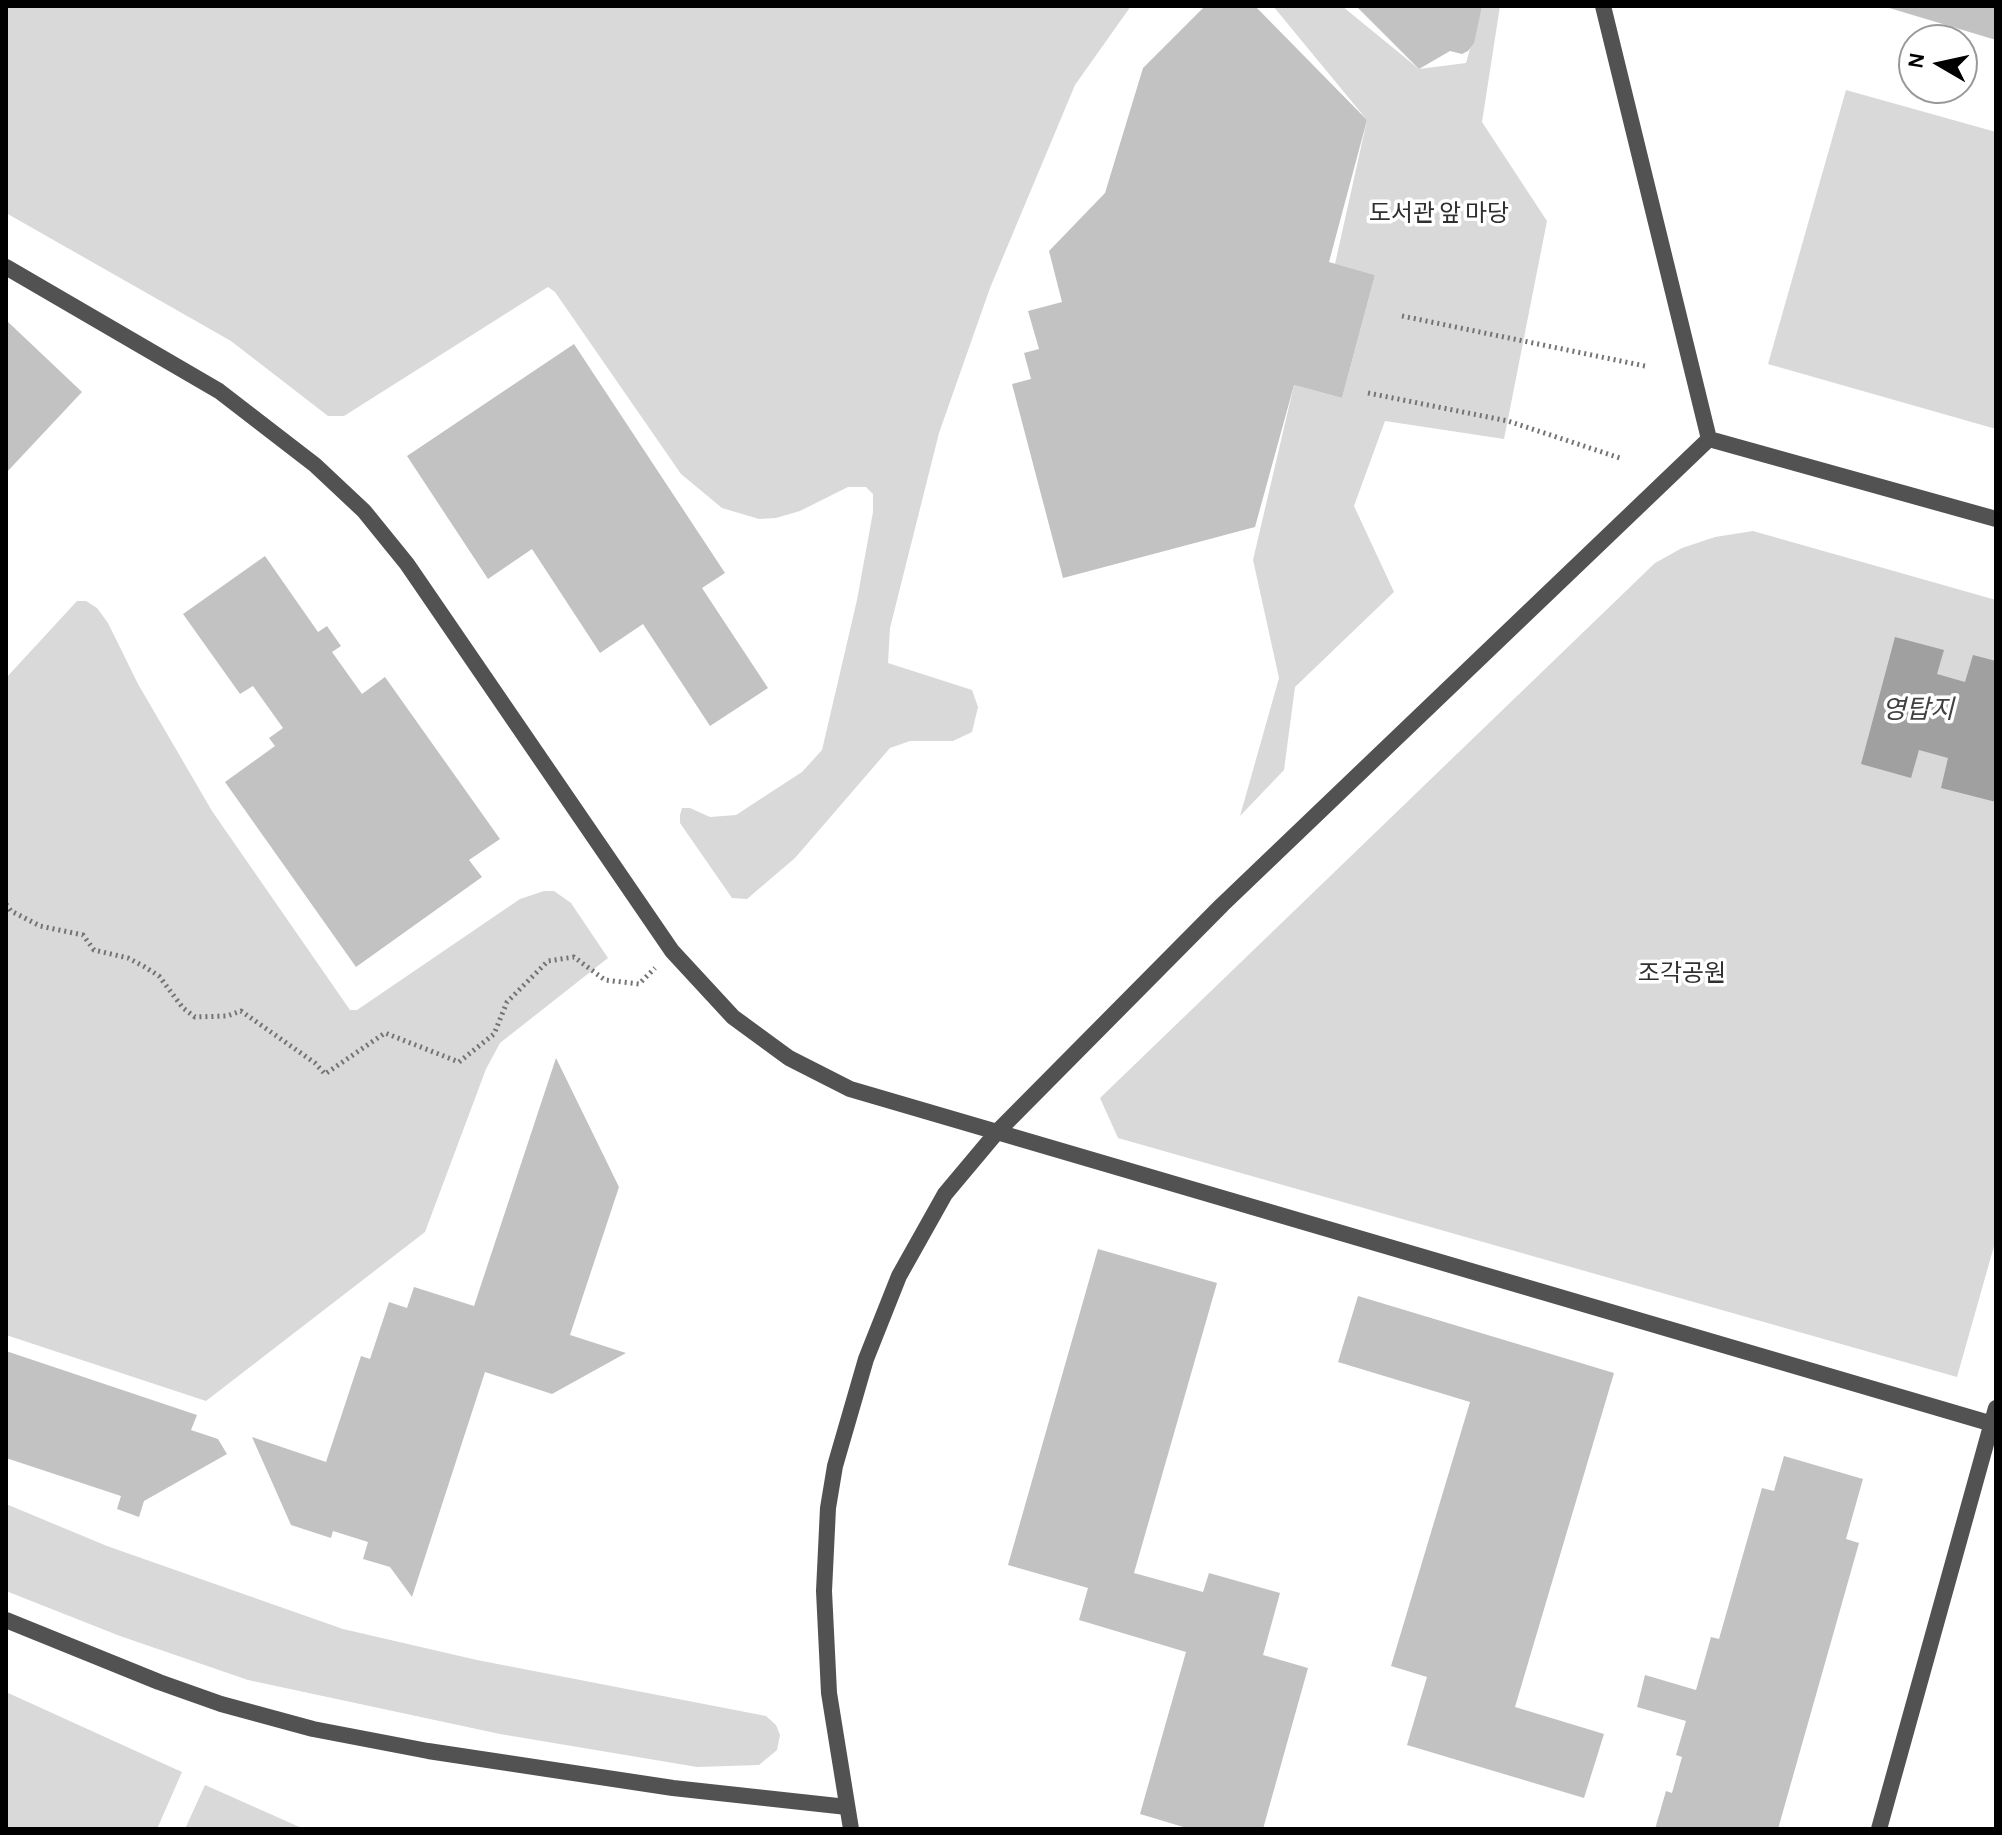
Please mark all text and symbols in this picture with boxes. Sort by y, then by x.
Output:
north arrow [1898,24,1978,104]
text: N [1904,51,1928,70]
park label: 도서관 앞 마당 [1369,200,1509,228]
water label: 영탑지 [1882,694,1954,726]
park label: 조각공원 [1638,960,1726,988]

